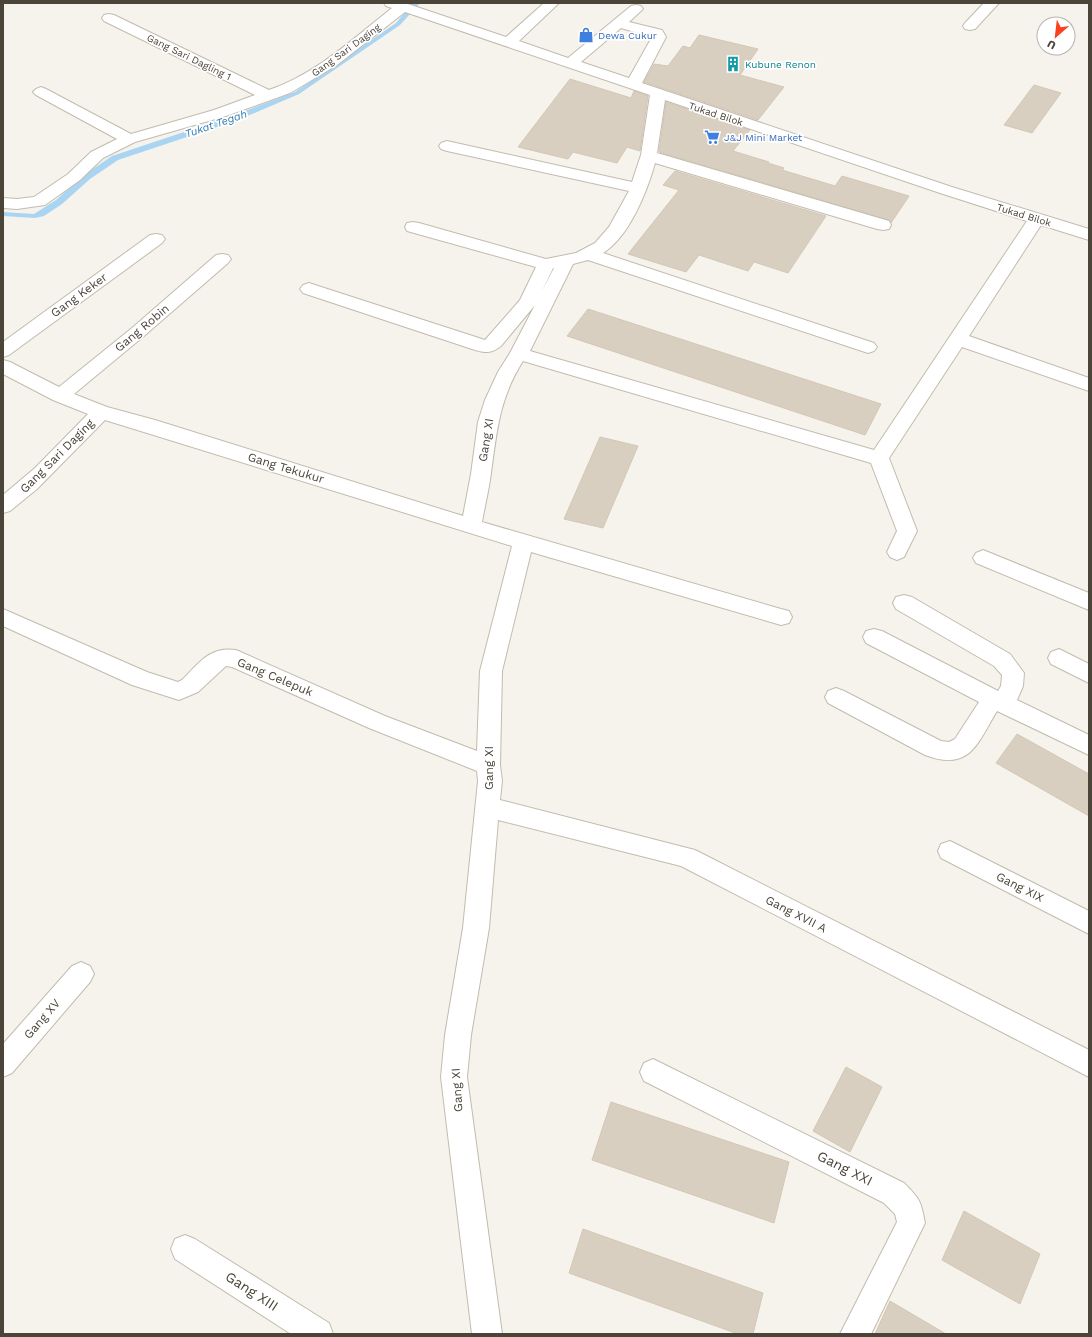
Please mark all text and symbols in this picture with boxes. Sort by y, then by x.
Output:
north arrow [1036,16,1076,56]
street label: Gang Sari Daging [309,21,383,79]
shop icon: Dewa Cukur [577,26,595,44]
place label: Dewa Cukur [598,30,657,41]
street label: Gang Sari Dagling 1 [145,32,233,82]
text: U [1045,37,1058,52]
building icon: Kubune Renon [724,55,742,73]
place label: Kubune Renon [745,59,816,70]
street label: Tukad Bilok [687,100,745,128]
water label: Tukat Tegah [183,107,249,141]
supermarket icon: J&J Mini Market [703,128,721,146]
place label: J&J Mini Market [724,132,803,143]
street label: Tukad Bilok [995,201,1053,229]
street label: Gang Keker [48,270,110,320]
street label: Gang Robin [112,301,172,355]
street label: Gang Sari Daging [17,416,97,496]
street label: Gang XI [476,417,496,463]
street label: Gang Tekukur [246,450,326,486]
street label: Gang Celepuk [235,655,315,699]
street label: Gang XI [482,746,496,790]
street label: Gang XIX [994,869,1046,905]
street label: Gang XVII A [763,893,829,935]
street label: Gang XV [21,996,63,1042]
street label: Gang XI [448,1068,466,1112]
street label: Gang XXI [815,1147,875,1189]
street label: Gang XIII [223,1268,281,1314]

